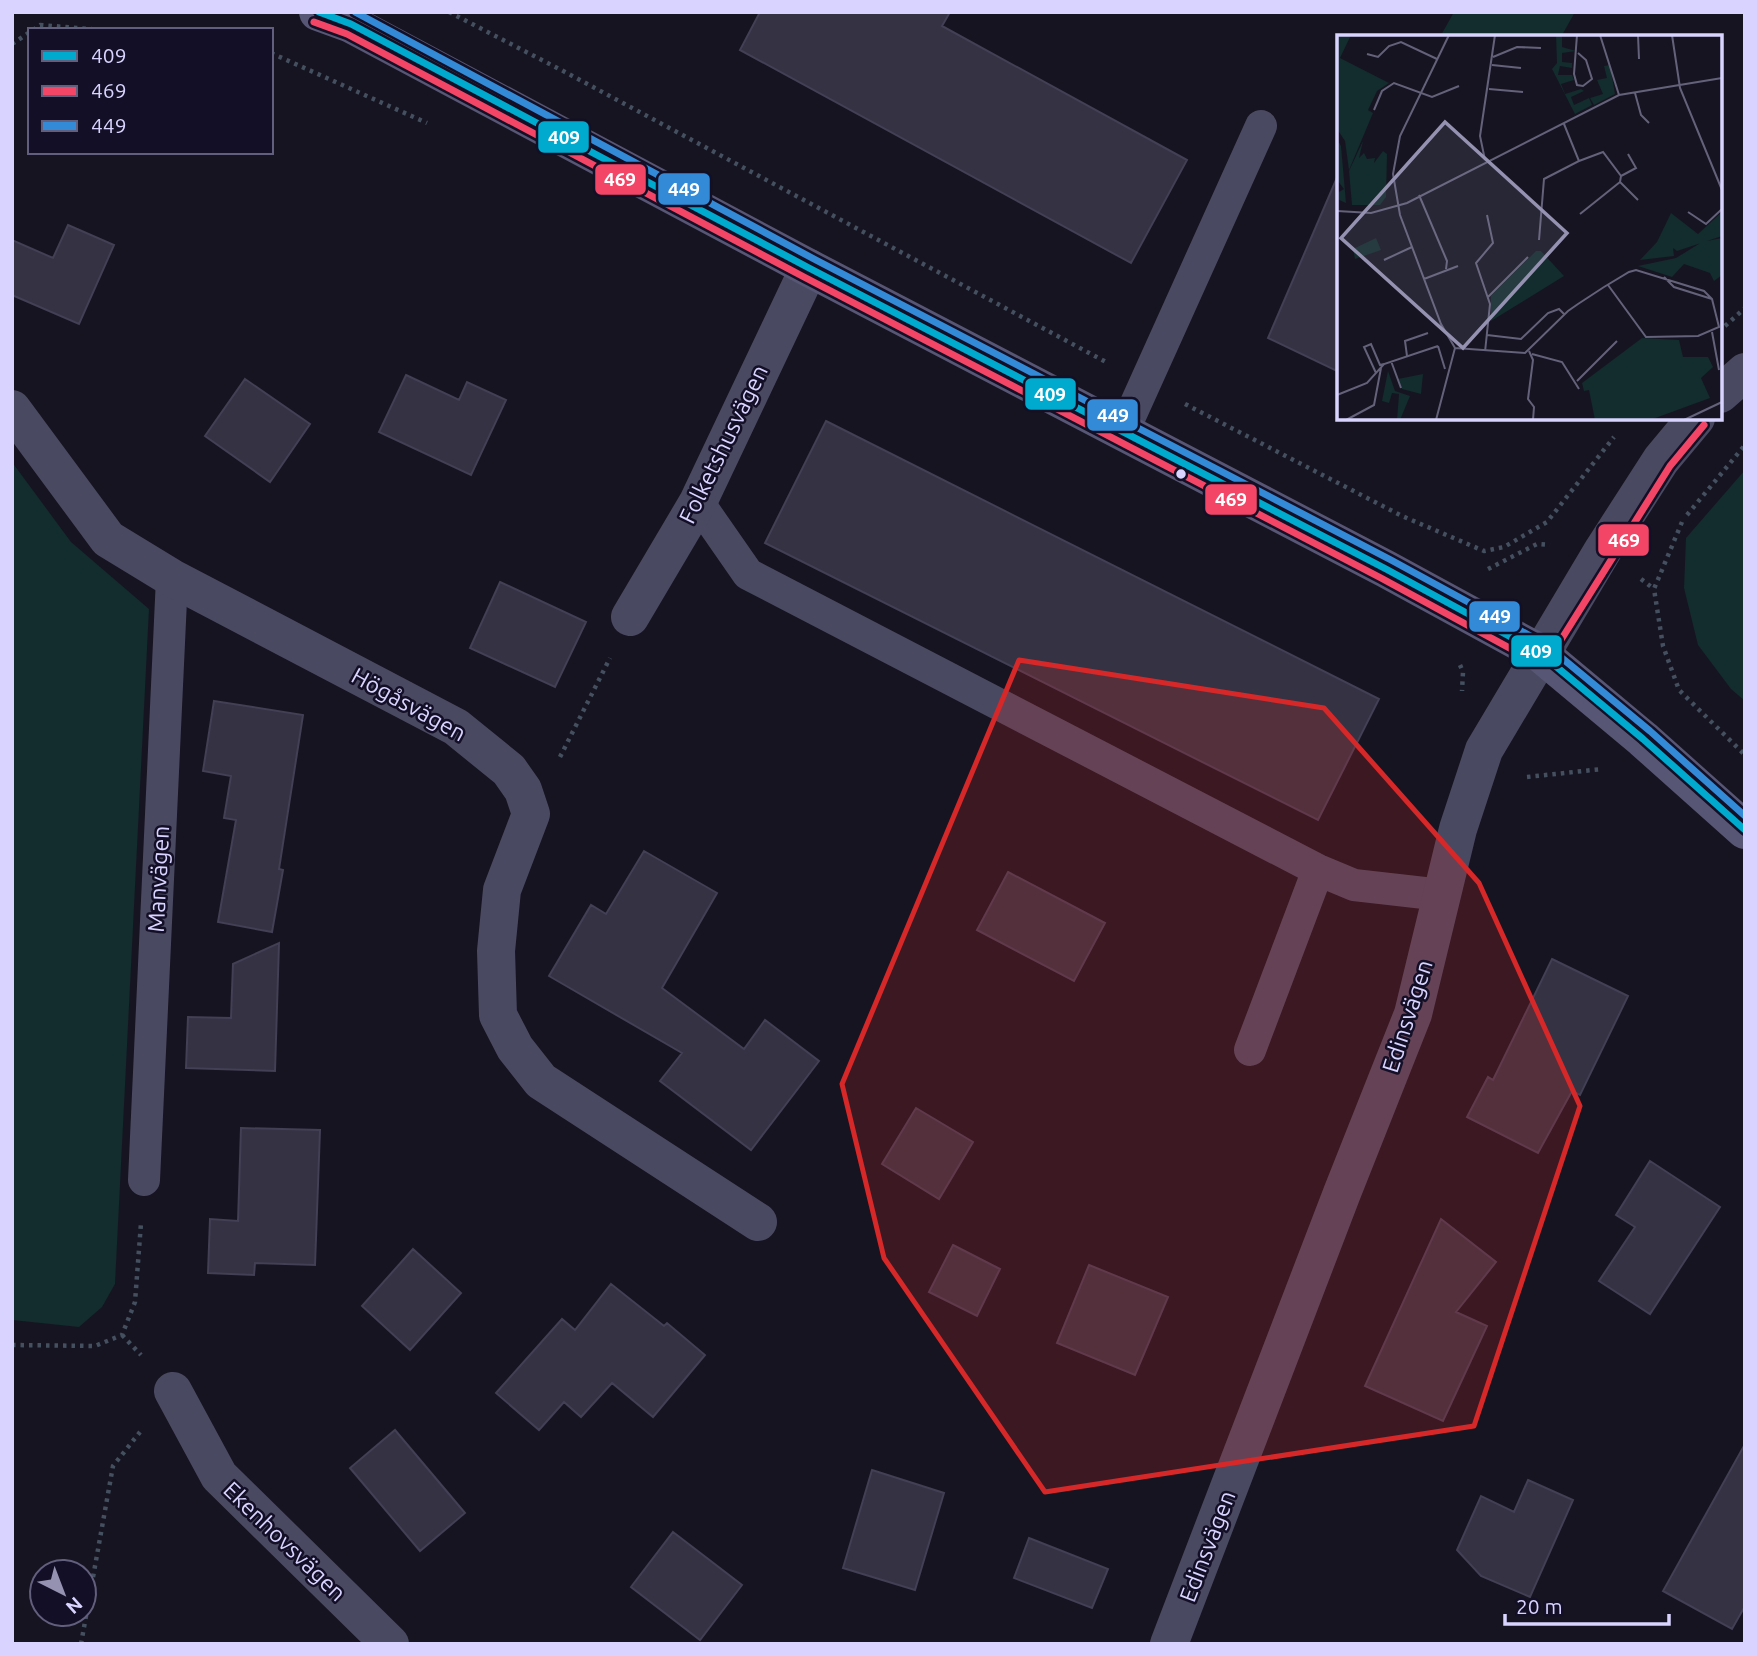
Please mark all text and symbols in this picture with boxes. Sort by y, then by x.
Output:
legend [28,28,273,154]
inset map [1337,35,1722,420]
text: 409 [91,43,127,67]
text: 469 [91,78,127,102]
text: 449 [91,113,127,137]
line badge: 409 [537,120,590,154]
text: 409 [548,126,580,148]
line badge: 469 [594,163,647,196]
text: 469 [604,168,636,190]
line badge: 449 [657,172,711,206]
text: 449 [668,178,700,200]
street label: Folketshusvägen [674,361,772,527]
line badge: 409 [1024,377,1077,411]
text: 409 [1034,383,1066,405]
line badge: 449 [1086,398,1139,432]
text: 449 [1097,404,1129,426]
unlabelled marker [1174,467,1188,481]
line badge: 469 [1204,483,1258,516]
text: 469 [1215,488,1247,510]
line badge: 469 [1597,523,1650,557]
text: 469 [1608,529,1640,551]
line badge: 449 [1468,600,1521,633]
text: 449 [1479,605,1511,627]
line badge: 409 [1510,634,1563,668]
text: 409 [1520,640,1552,662]
street label: Högåsvägen [348,662,470,746]
street label: Manvägen [143,825,173,933]
street label: Edinsvägen [1377,957,1437,1075]
street label: Ekenhovsvägen [219,1477,351,1605]
street label: Edinsvägen [1174,1487,1240,1605]
north arrow [28,1558,98,1628]
scale bar [1505,1582,1670,1626]
text: N [62,1593,87,1619]
text: 20 m [1516,1594,1563,1618]

